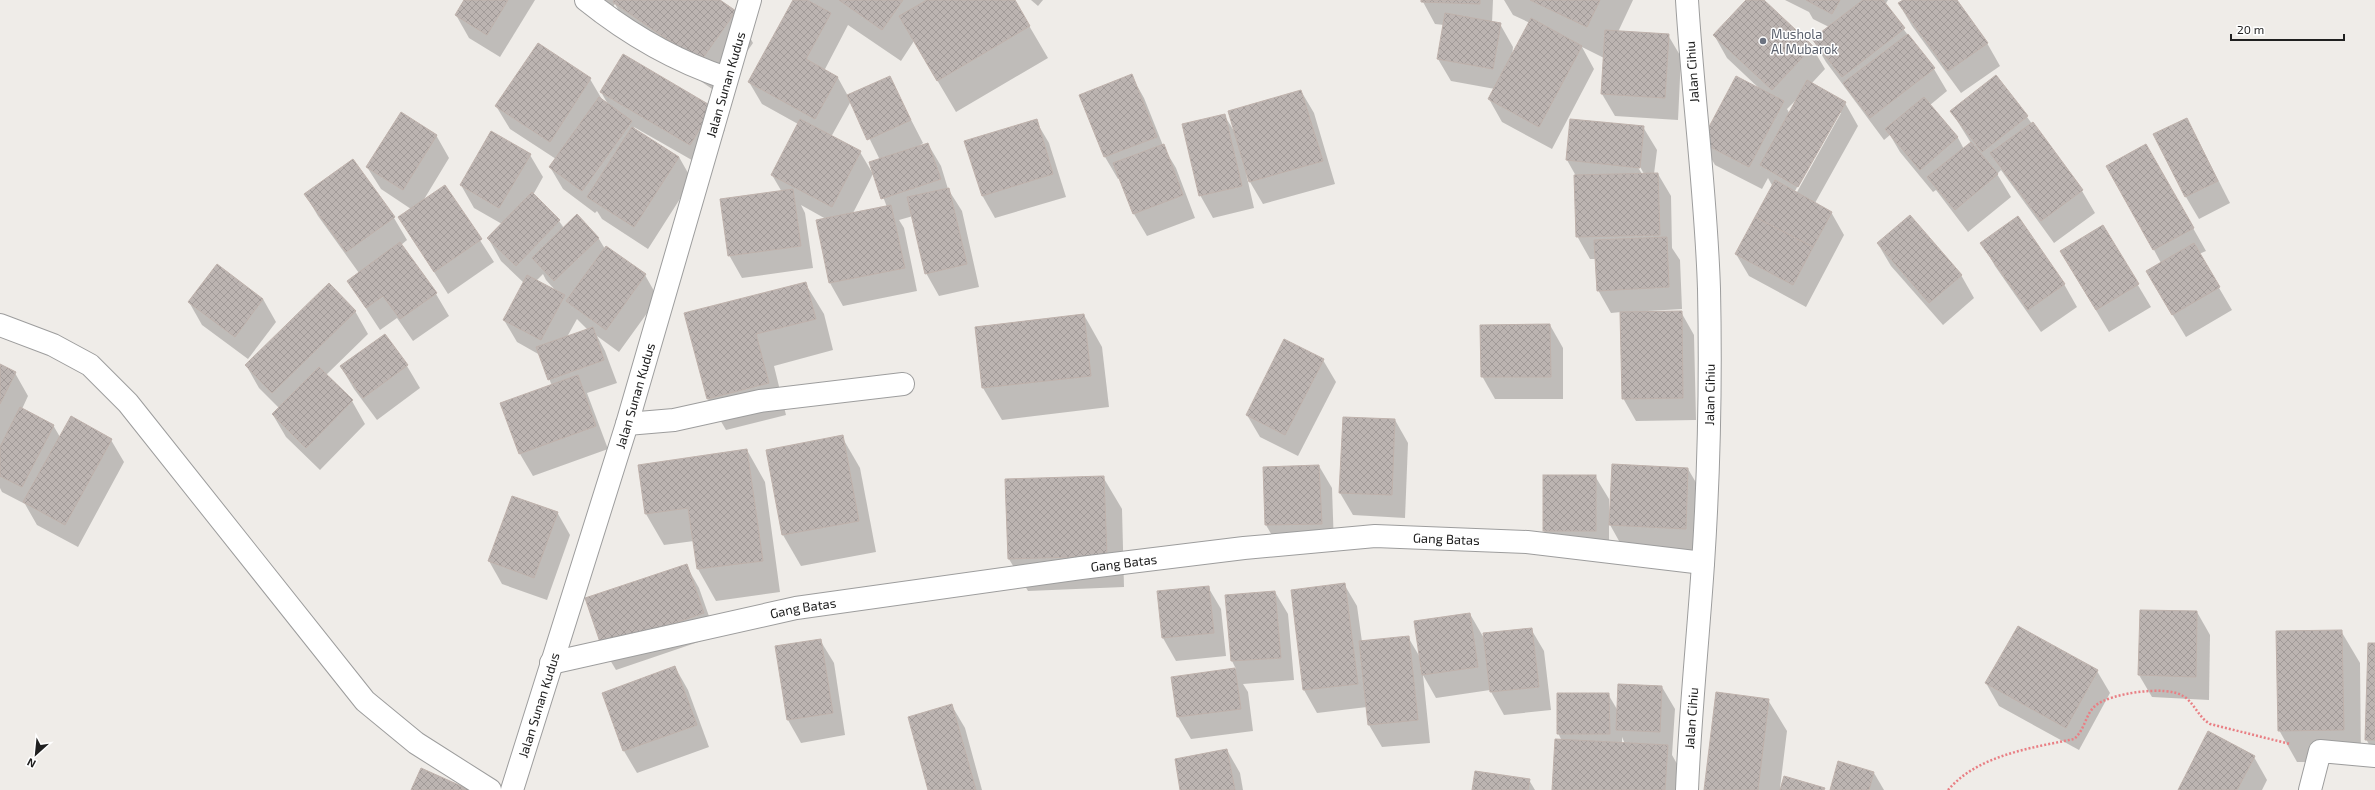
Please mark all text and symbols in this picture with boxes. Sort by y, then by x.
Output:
scale bar [2231,16,2344,42]
text: 20 m [2237,22,2264,36]
place label: Mushola Al Mubarok [1771,26,1838,57]
street label: Jalan Sunan Kudus [703,30,748,139]
marker: Mushola Al Mubarok [1758,36,1768,46]
street label: Jalan Cihiu [1682,41,1702,103]
street label: Jalan Sunan Kudus [612,341,658,451]
street label: Jalan Cihiu [1701,364,1718,426]
street label: Gang Batas [1413,529,1480,548]
street label: Gang Batas [1090,551,1158,575]
street label: Gang Batas [768,594,837,622]
street label: Jalan Sunan Kudus [515,650,563,760]
street label: Jalan Cihiu [1681,687,1701,749]
north arrow [16,734,56,774]
text: N [25,756,38,771]

